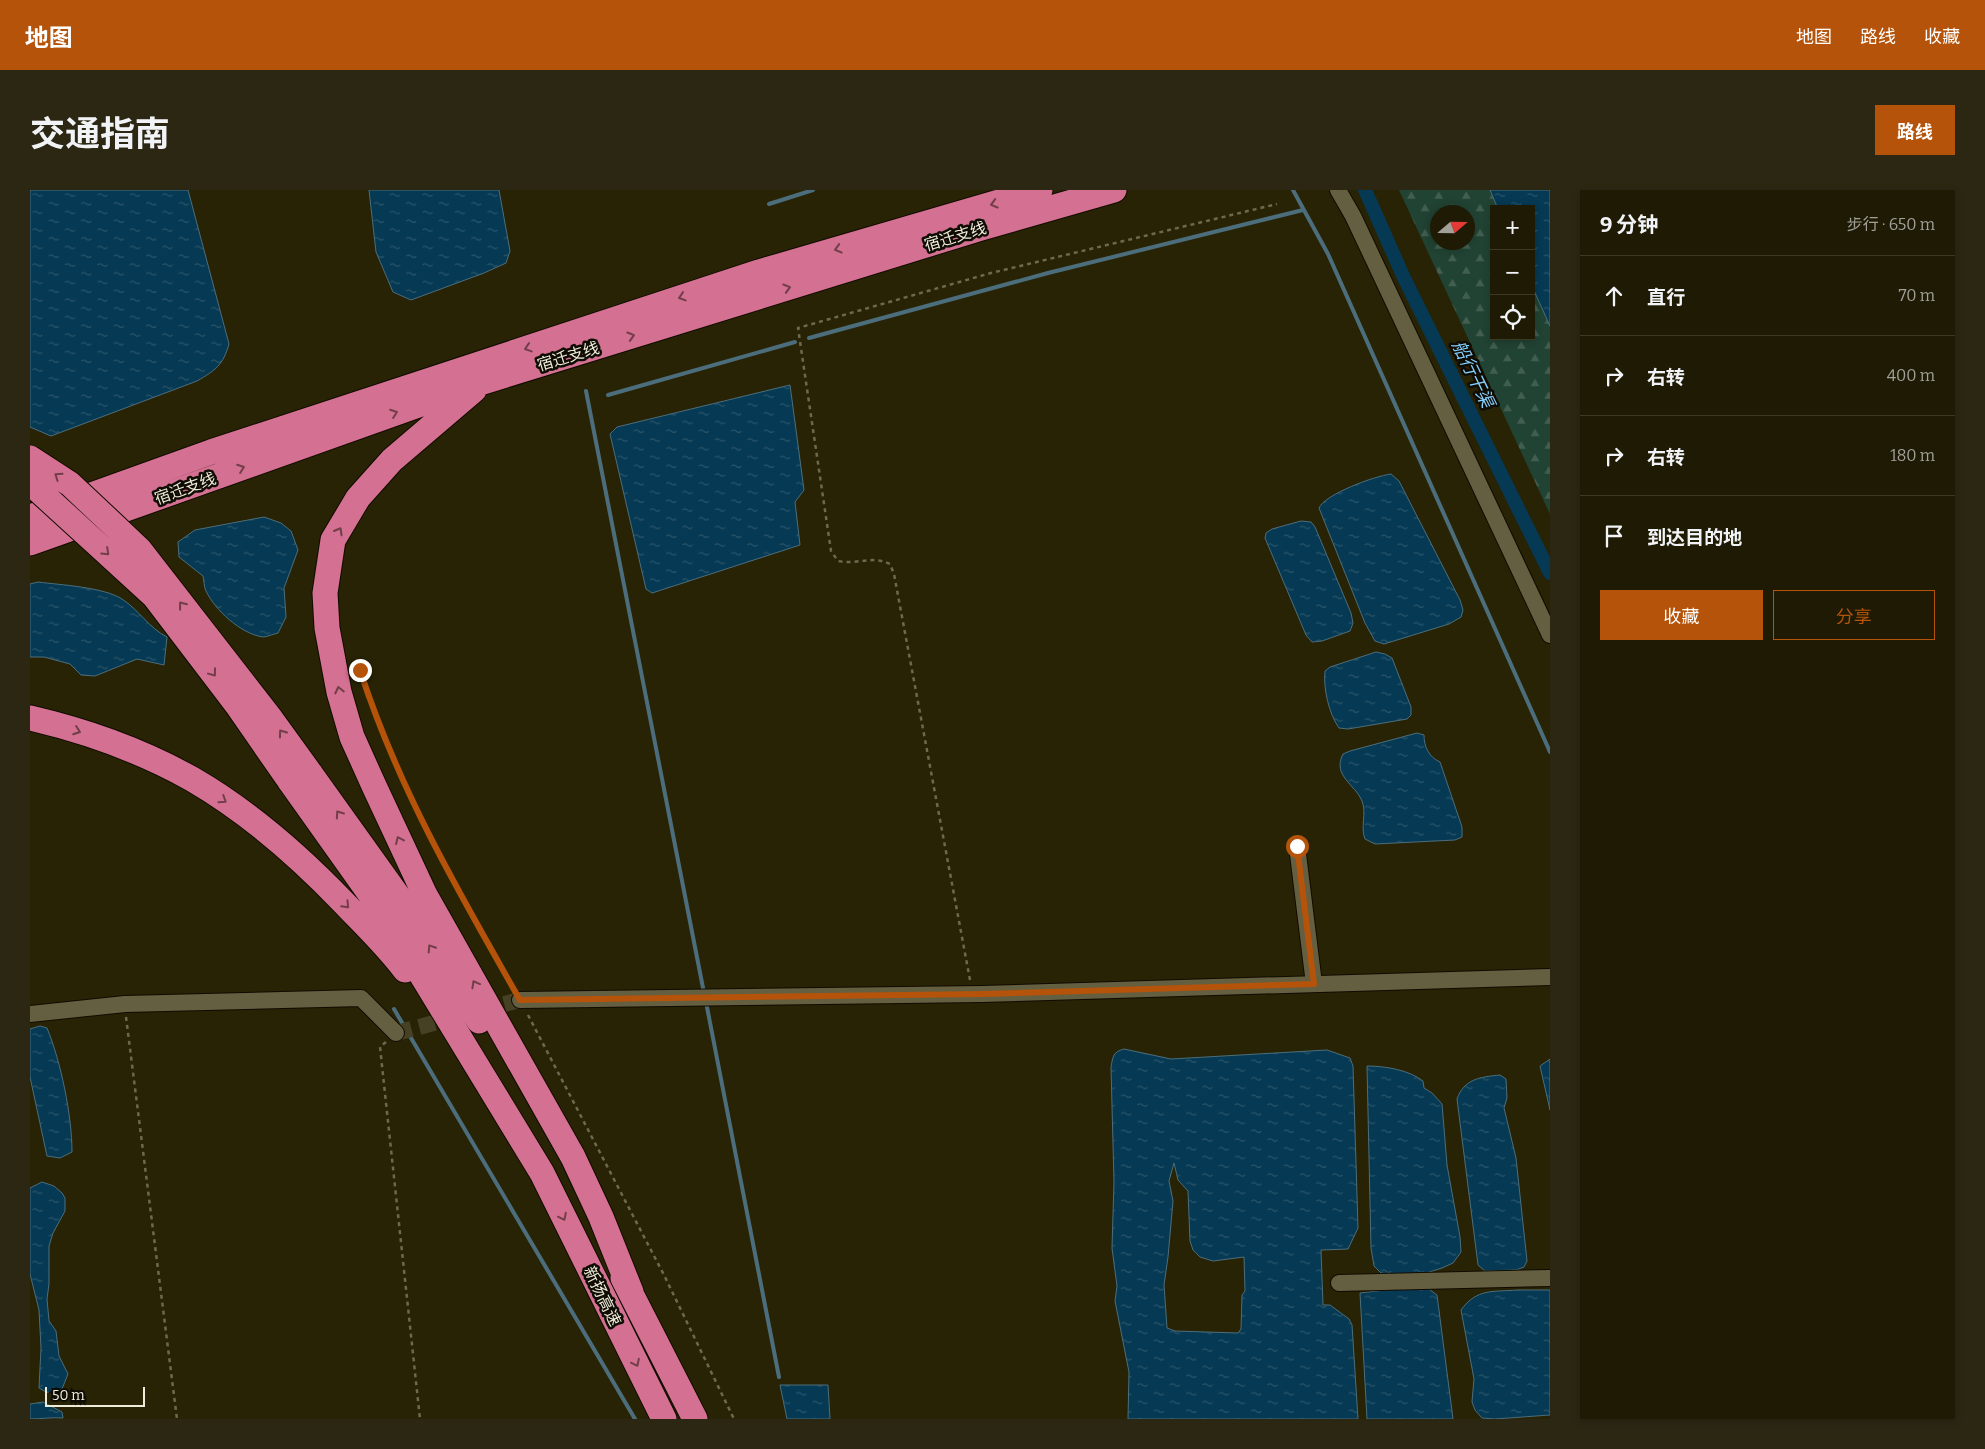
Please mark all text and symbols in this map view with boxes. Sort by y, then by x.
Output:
text: 地图 [25,24,73,52]
text: 地图 [1796,26,1832,48]
text: 路线 [1860,26,1896,48]
text: 收藏 [1924,26,1960,48]
button: 路线 [1875,105,1955,155]
text: 交通指南 [30,113,170,155]
one-way arrow [990,198,998,208]
north arrow [1430,205,1475,250]
map controls [1490,205,1535,340]
button: + [1490,205,1535,250]
text: 9 分钟 [1600,212,1658,238]
text: 步行 · 650 m [1847,215,1935,234]
street label: 宿迁支线 [922,218,989,255]
one-way arrow [833,243,842,254]
button: − [1490,250,1535,295]
icon: ahead [1600,282,1628,310]
one-way arrow [782,284,790,294]
text: 直行 [1647,286,1685,309]
text: 70 m [1899,286,1935,305]
one-way arrow [679,291,687,301]
button: locate [1490,295,1535,340]
one-way arrow [627,332,635,342]
water label: 船行干渠 [1447,337,1500,414]
street label: 宿迁支线 [535,338,602,375]
one-way arrow [524,342,533,352]
icon: right [1600,362,1628,390]
text: 右转 [1647,366,1685,389]
text: 400 m [1887,366,1935,385]
one-way arrow [389,409,397,419]
icon: right [1600,442,1628,470]
text: 右转 [1647,446,1685,469]
text: 180 m [1890,446,1935,465]
one-way arrow [236,464,244,474]
street label: 宿迁支线 [152,469,218,508]
one-way arrow [54,473,64,482]
icon: arrive [1600,522,1628,550]
text: 到达目的地 [1647,526,1742,549]
one-way arrow [332,527,342,536]
one-way arrow [100,546,109,555]
button: 收藏 [1600,590,1763,640]
button: 分享 [1773,590,1935,640]
one-way arrow [180,602,188,611]
route end [349,659,372,682]
one-way arrow [207,667,215,676]
one-way arrow [334,685,345,694]
one-way arrow [72,725,81,735]
one-way arrow [279,730,288,739]
one-way arrow [218,794,227,803]
one-way arrow [336,810,345,820]
route start [1286,835,1309,858]
one-way arrow [395,836,406,845]
one-way arrow [340,900,349,909]
one-way arrow [428,944,437,953]
one-way arrow [472,980,482,989]
one-way arrow [557,1212,568,1221]
street label: 新扬高速 [580,1263,625,1329]
one-way arrow [630,1357,640,1366]
scale bar [45,1384,145,1407]
text: 50 m [52,1387,85,1404]

